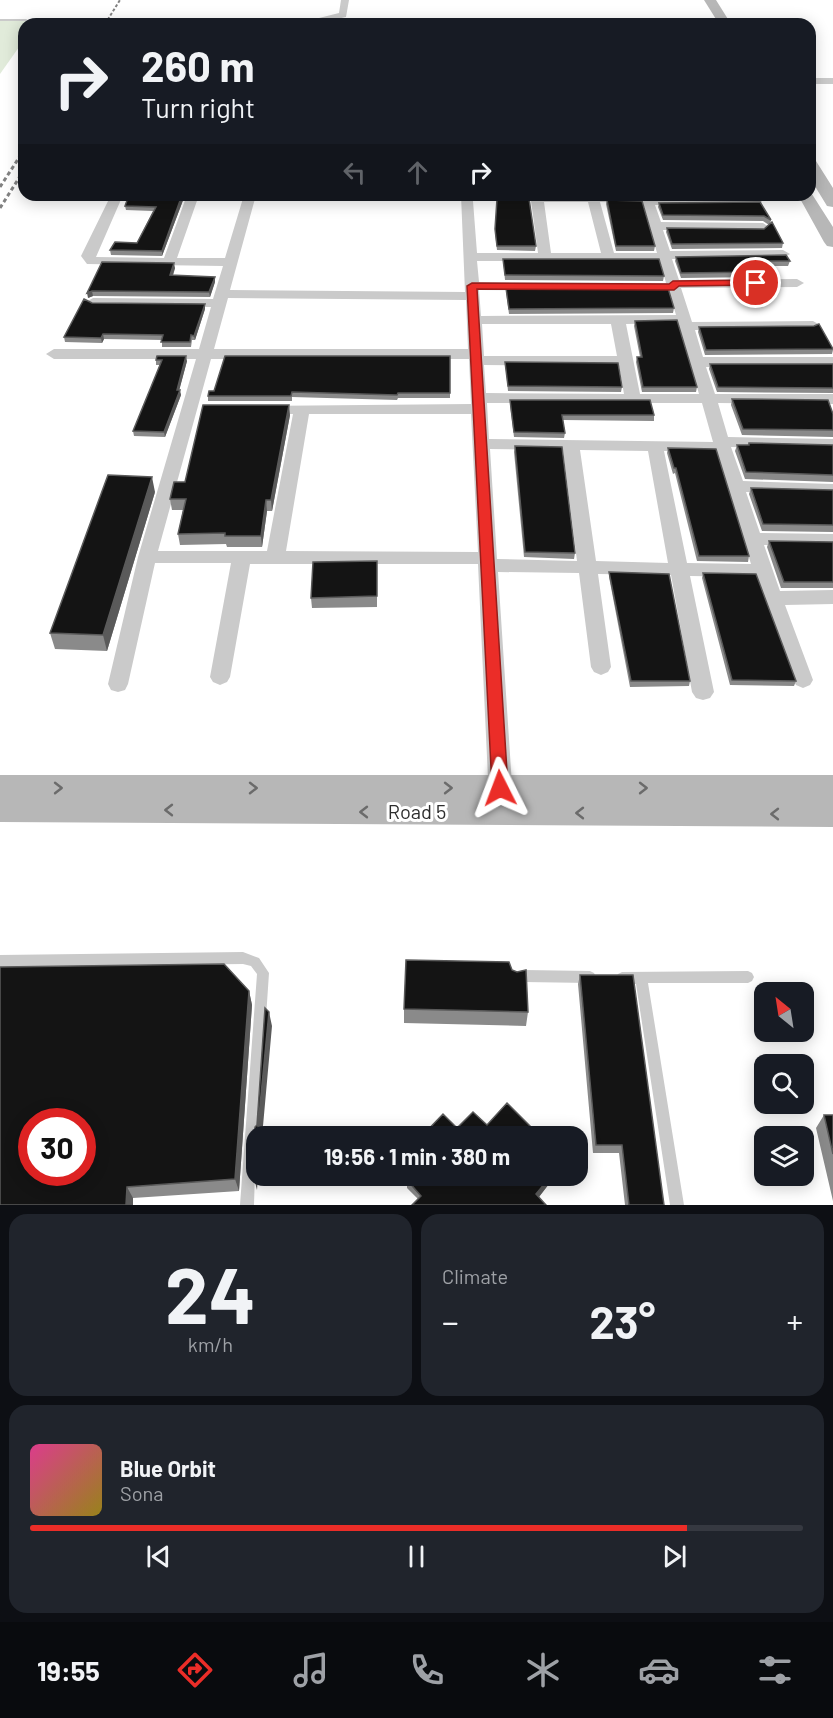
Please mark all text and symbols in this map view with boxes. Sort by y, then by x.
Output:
text: 260 m [141,40,254,90]
icon: right [42,42,120,120]
text: Turn right [141,91,255,123]
icon: left [338,156,371,189]
icon: ahead [401,156,434,189]
icon: right [464,156,497,189]
pin [730,257,781,308]
icon: arrive [739,266,772,299]
position arrow [468,756,532,820]
one-way arrow [54,782,63,794]
one-way arrow [249,782,258,794]
one-way arrow [444,782,453,794]
one-way arrow [639,782,648,794]
street label: Road 5 [388,799,446,823]
one-way arrow [164,804,173,816]
one-way arrow [359,806,368,818]
one-way arrow [575,807,584,819]
one-way arrow [770,808,779,820]
north arrow [754,982,814,1042]
map controls [754,982,814,1186]
button: search [754,1054,814,1114]
speed limit sign: 30 [18,1108,96,1186]
button: layers [754,1126,814,1186]
text: 19:56 · 1 min · 380 m [324,1143,510,1169]
text: 24 [165,1246,256,1340]
text: Climate [442,1264,508,1288]
text: 23° [590,1294,655,1348]
text: − [442,1301,459,1341]
text: + [786,1301,803,1341]
text: km/h [188,1332,233,1356]
text: Blue Orbit [120,1455,216,1481]
text: Sona [120,1481,164,1505]
icon: previous [142,1540,175,1573]
icon: pause [400,1540,433,1573]
icon: next [658,1540,691,1573]
icon: directions [174,1649,216,1691]
icon: music [290,1649,332,1691]
icon: phone [406,1649,448,1691]
icon: climate [522,1649,564,1691]
icon: car [638,1649,680,1691]
icon: filters [754,1649,796,1691]
text: 19:55 [37,1654,100,1686]

